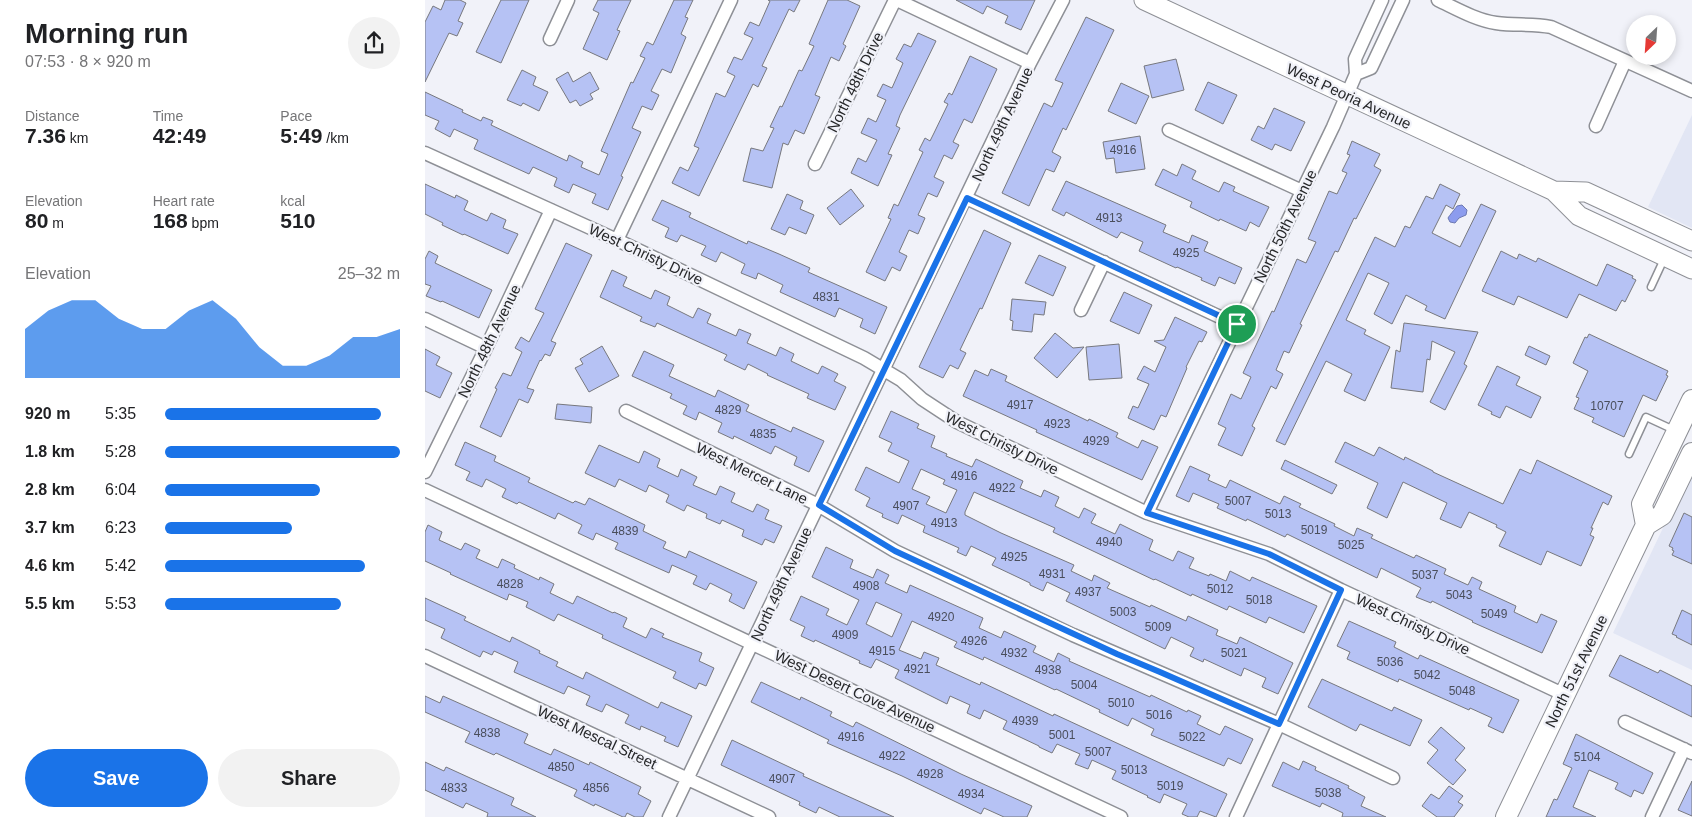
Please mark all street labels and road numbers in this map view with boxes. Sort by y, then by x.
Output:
street label: North 48th Drive [823,29,887,135]
street label: West Peoria Avenue [1284,60,1414,132]
street label: North 49th Avenue [968,64,1036,184]
street label: North 50th Avenue [1250,167,1320,285]
street label: West Christy Drive [586,220,706,288]
street label: North 48th Avenue [454,282,524,400]
street label: West Christy Drive [943,408,1061,478]
street label: West Mercer Lane [693,439,811,507]
street label: North 49th Avenue [747,524,815,644]
street label: West Christy Drive [1353,590,1473,658]
street label: North 51st Avenue [1541,612,1611,730]
street label: West Desert Cove Avenue [772,646,938,736]
street label: West Mescal Street [535,702,660,772]

